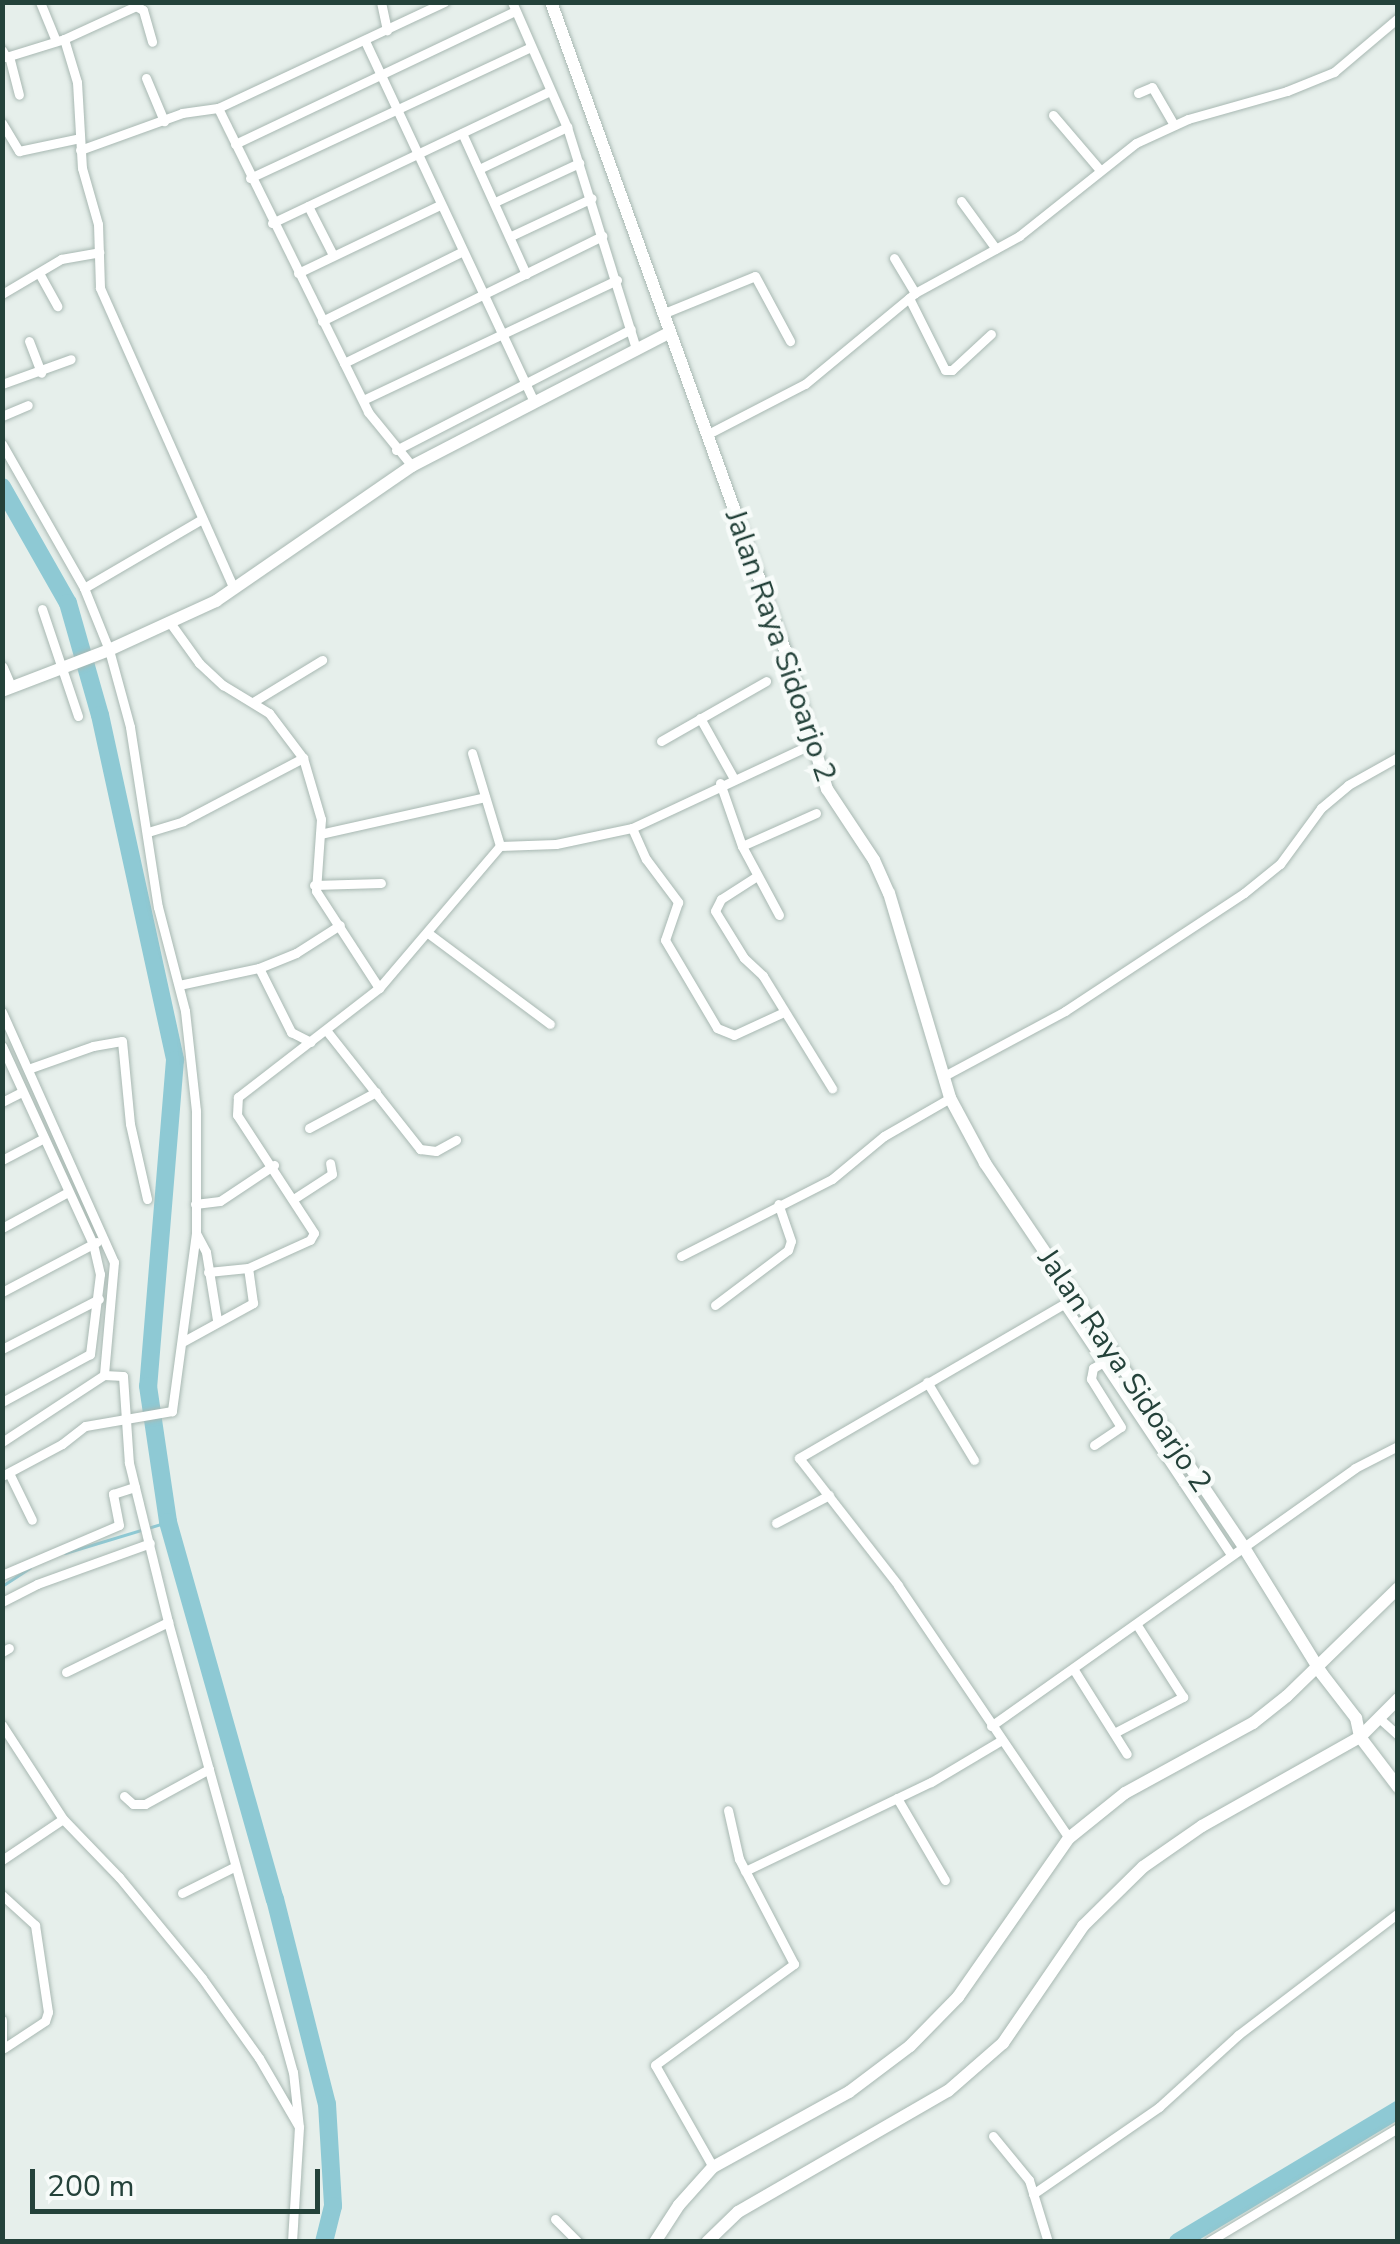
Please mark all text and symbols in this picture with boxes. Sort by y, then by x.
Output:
street label: Jalan Raya Sidoarjo 2 [717,505,843,787]
street label: Jalan Raya Sidoarjo 2 [1029,1243,1219,1499]
scale bar [35,2149,325,2211]
text: 200 m [47,2166,134,2207]

